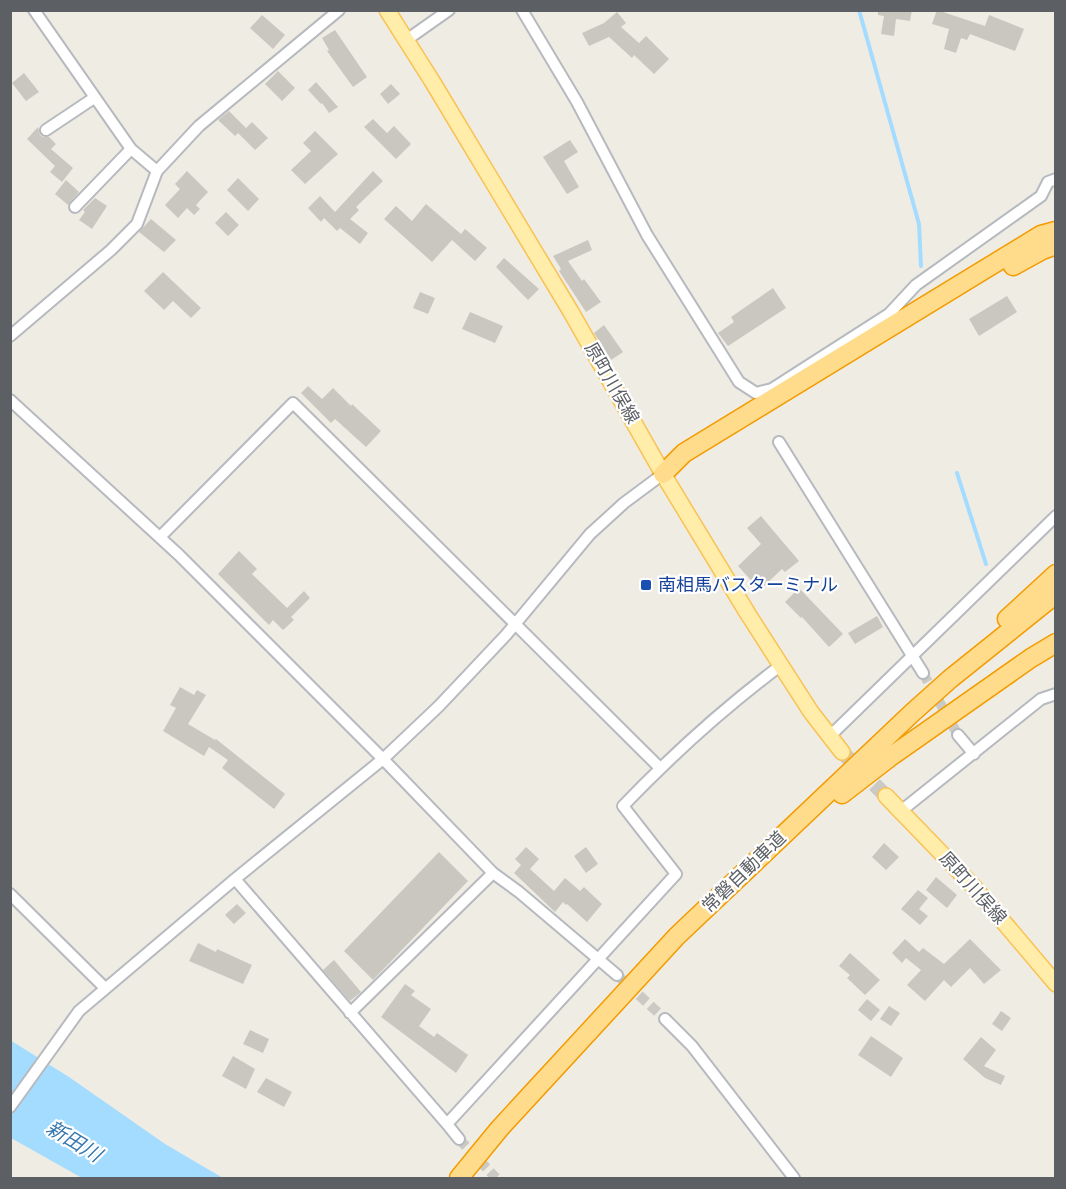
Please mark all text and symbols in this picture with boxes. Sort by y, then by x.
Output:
street label: 原町川俣線 [580,339,644,427]
place label: 南相馬バスターミナル [658,574,838,596]
marker: 南相馬バスターミナル [639,578,653,592]
street label: 常磐自動車道 [698,827,790,917]
street label: 原町川俣線 [935,847,1011,929]
water label: 新田川 [42,1115,108,1168]

